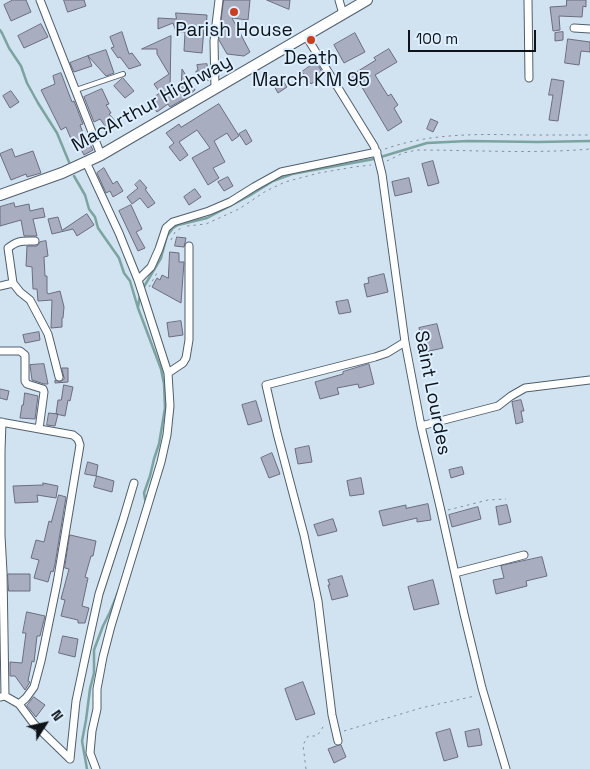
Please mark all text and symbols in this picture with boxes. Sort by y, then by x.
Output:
marker: Parish House [228,6,240,18]
place label: Parish House [175,20,293,42]
scale bar [410,20,538,52]
text: 100 m [416,29,458,48]
marker: Death March KM 95 [305,34,317,46]
place label: Death March KM 95 [252,48,370,92]
street label: MacArthur Highway [68,50,236,158]
street label: Saint Lourdes [409,329,455,457]
north arrow [20,699,70,749]
text: N [47,706,67,724]

